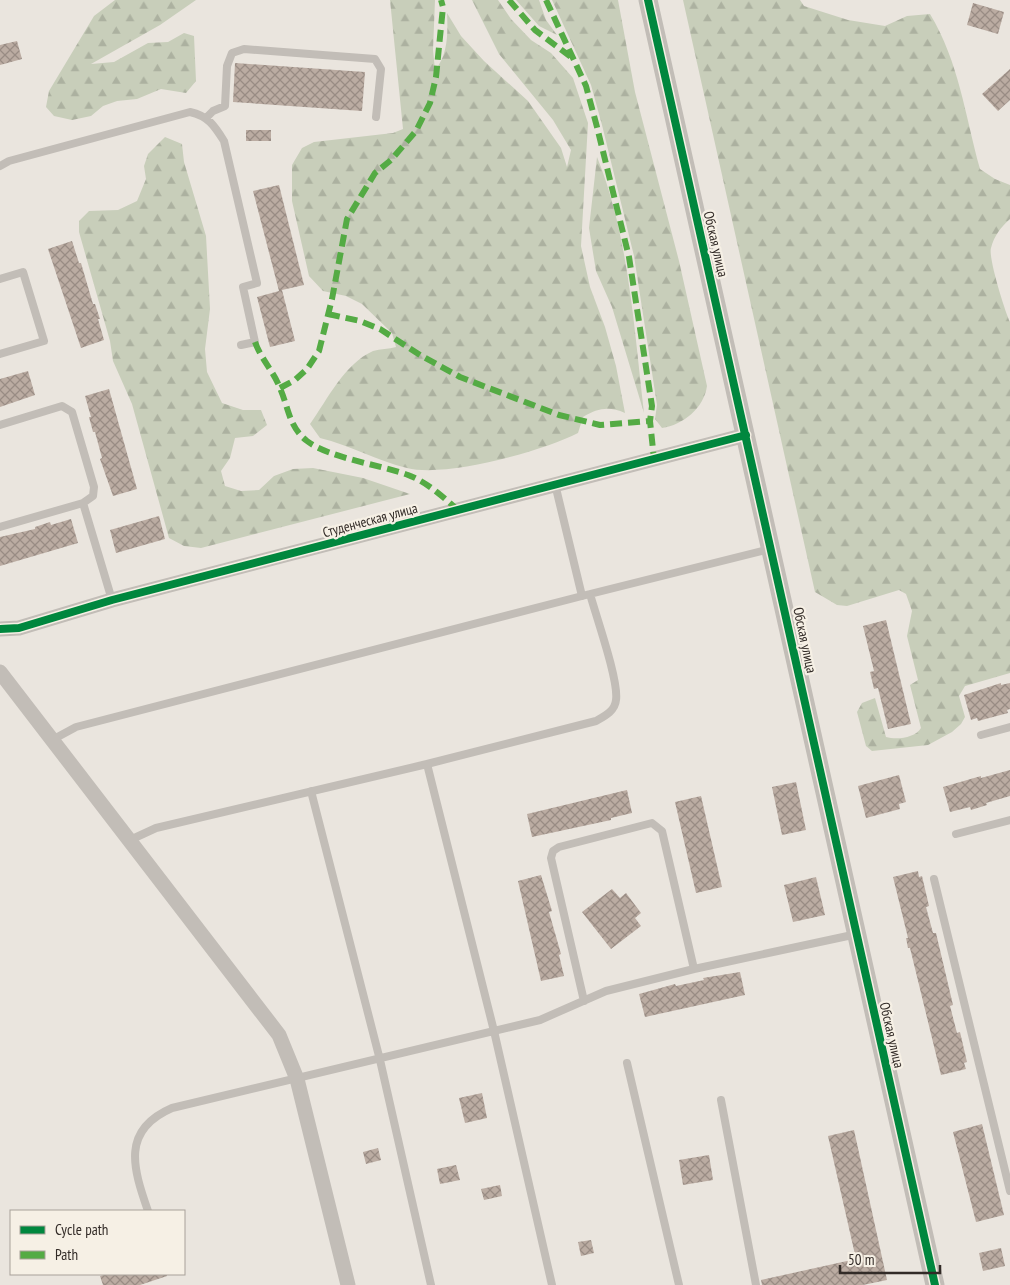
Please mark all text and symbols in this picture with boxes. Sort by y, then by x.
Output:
street label: Обская улица [700,209,732,279]
street label: Студенческая улица [321,499,419,541]
street label: Обская улица [789,605,821,675]
street label: Обская улица [876,1000,908,1070]
legend [10,1210,185,1275]
text: Cycle path [55,1220,108,1239]
scale bar [840,1242,940,1274]
text: Path [55,1245,78,1264]
text: 50 m [848,1250,874,1269]

